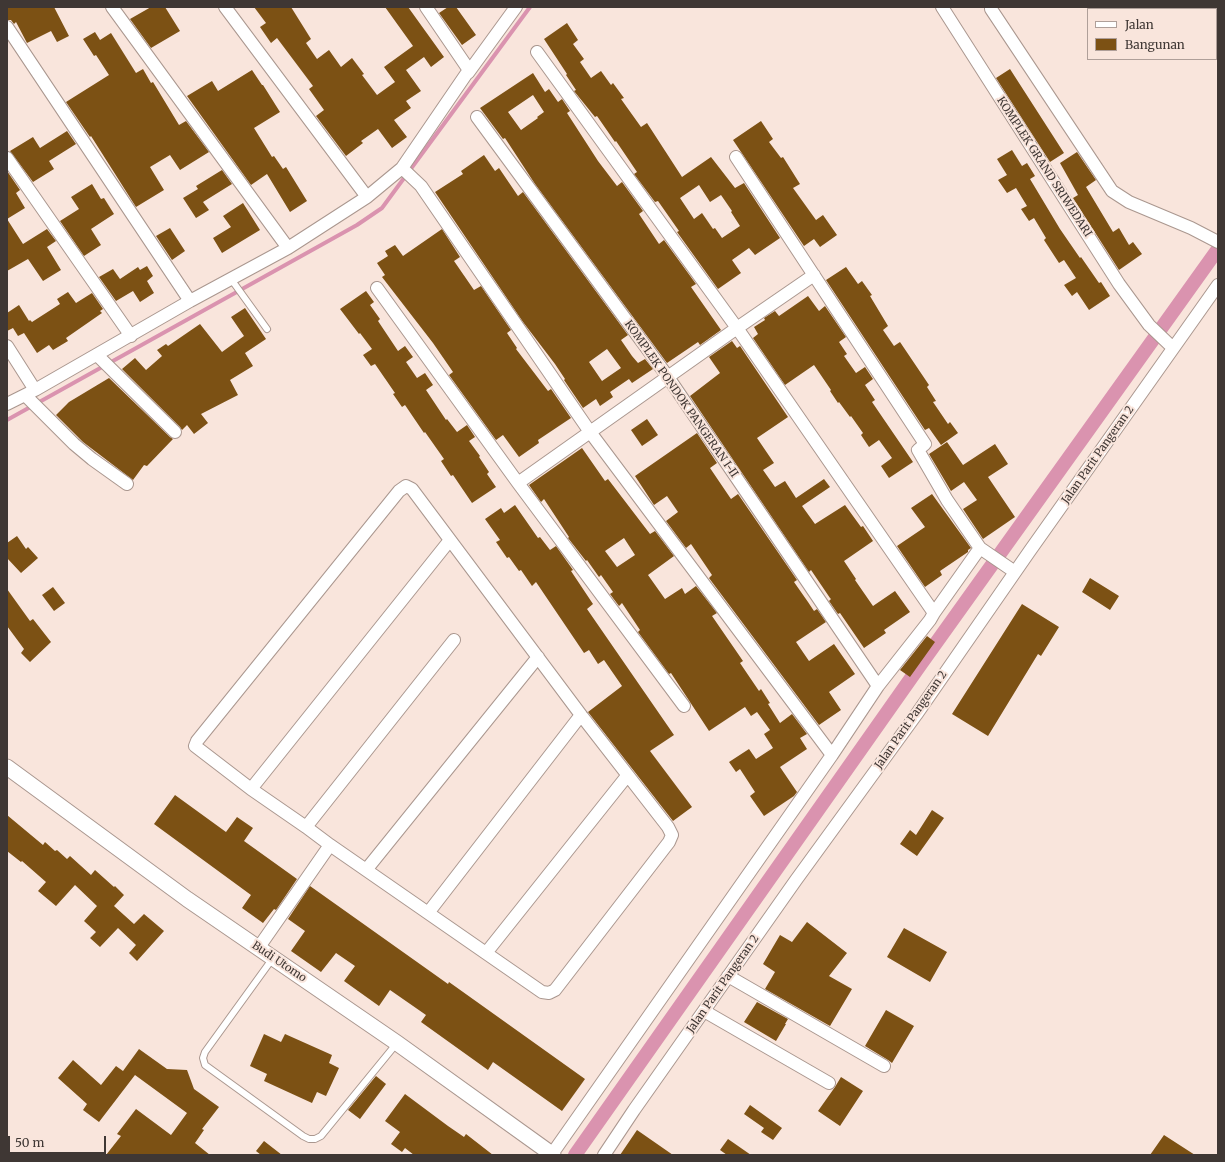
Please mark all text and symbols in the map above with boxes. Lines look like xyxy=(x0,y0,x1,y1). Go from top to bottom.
legend xyxy=(1087,8,1217,60)
text: Jalan xyxy=(1125,17,1154,32)
text: Bangunan xyxy=(1125,37,1185,52)
street label: KOMPLEK GRAND SRIWEDARI xyxy=(994,95,1094,239)
street label: KOMPLEK PONDOK PANGERAN I-II xyxy=(621,318,741,480)
street label: Jalan Parit Pangeran 2 xyxy=(1059,404,1137,506)
street label: Jalan Parit Pangeran 2 xyxy=(872,669,950,771)
street label: Jalan Parit Pangeran 2 xyxy=(684,933,762,1035)
street label: Budi Utomo xyxy=(249,939,309,985)
scale bar xyxy=(10,1128,108,1154)
text: 50 m xyxy=(15,1135,44,1150)

